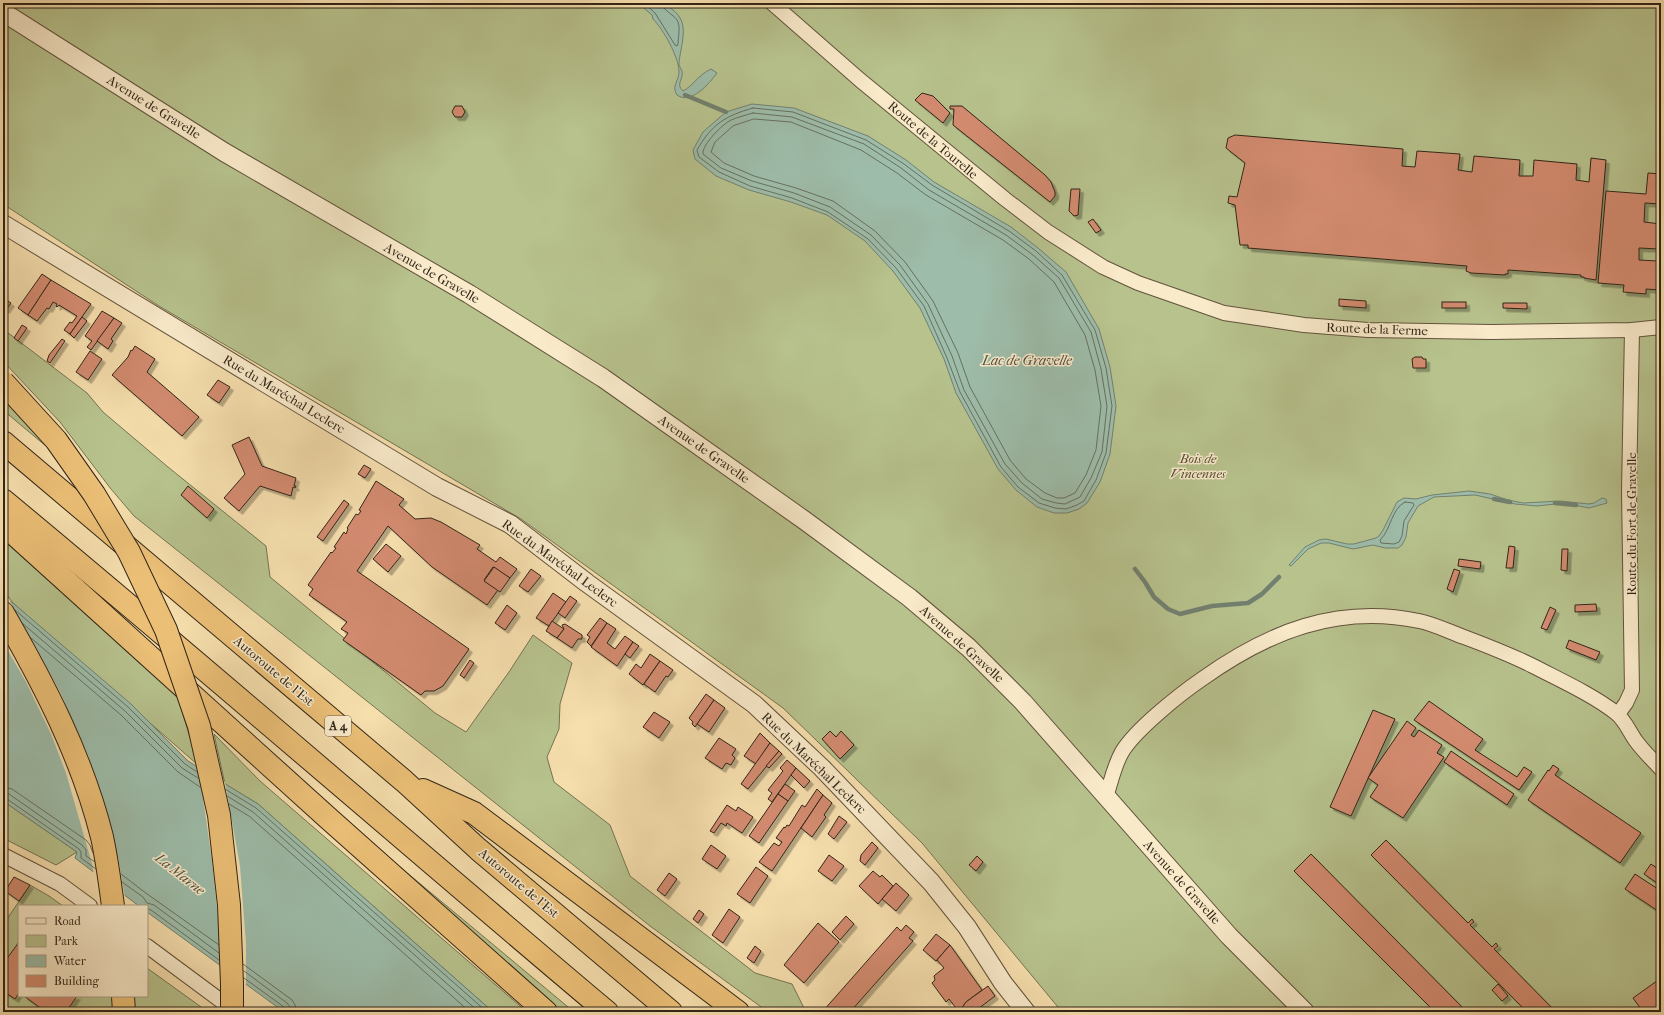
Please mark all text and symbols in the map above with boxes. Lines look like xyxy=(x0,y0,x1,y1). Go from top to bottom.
street label: Avenue de Gravelle xyxy=(104,72,204,142)
street label: Route de la Tourelle xyxy=(885,98,981,182)
street label: Avenue de Gravelle xyxy=(381,239,483,307)
street label: Route de la Ferme xyxy=(1326,320,1429,338)
street label: Rue du Maréchal Leclerc xyxy=(220,352,348,436)
water label: Lac de Gravelle xyxy=(981,352,1072,369)
street label: Avenue de Gravelle xyxy=(655,411,753,486)
park label: Bois de Vincennes xyxy=(1170,451,1227,481)
street label: Route du Fort de Gravelle xyxy=(1624,452,1639,596)
street label: Rue du Maréchal Leclerc xyxy=(499,516,621,610)
street label: Avenue de Gravelle xyxy=(916,602,1007,686)
street label: Autoroute de l’Est xyxy=(230,633,317,709)
street label: Rue du Maréchal Leclerc xyxy=(759,709,869,817)
road number: A 4 xyxy=(325,716,351,736)
street label: Avenue de Gravelle xyxy=(1140,836,1224,927)
street label: Autoroute de l’Est xyxy=(475,845,562,921)
water label: La Marne xyxy=(151,849,209,899)
legend xyxy=(18,905,148,997)
text: Road xyxy=(54,914,81,928)
text: Park xyxy=(54,934,79,948)
text: Water xyxy=(53,954,87,968)
text: Building xyxy=(54,974,99,988)

